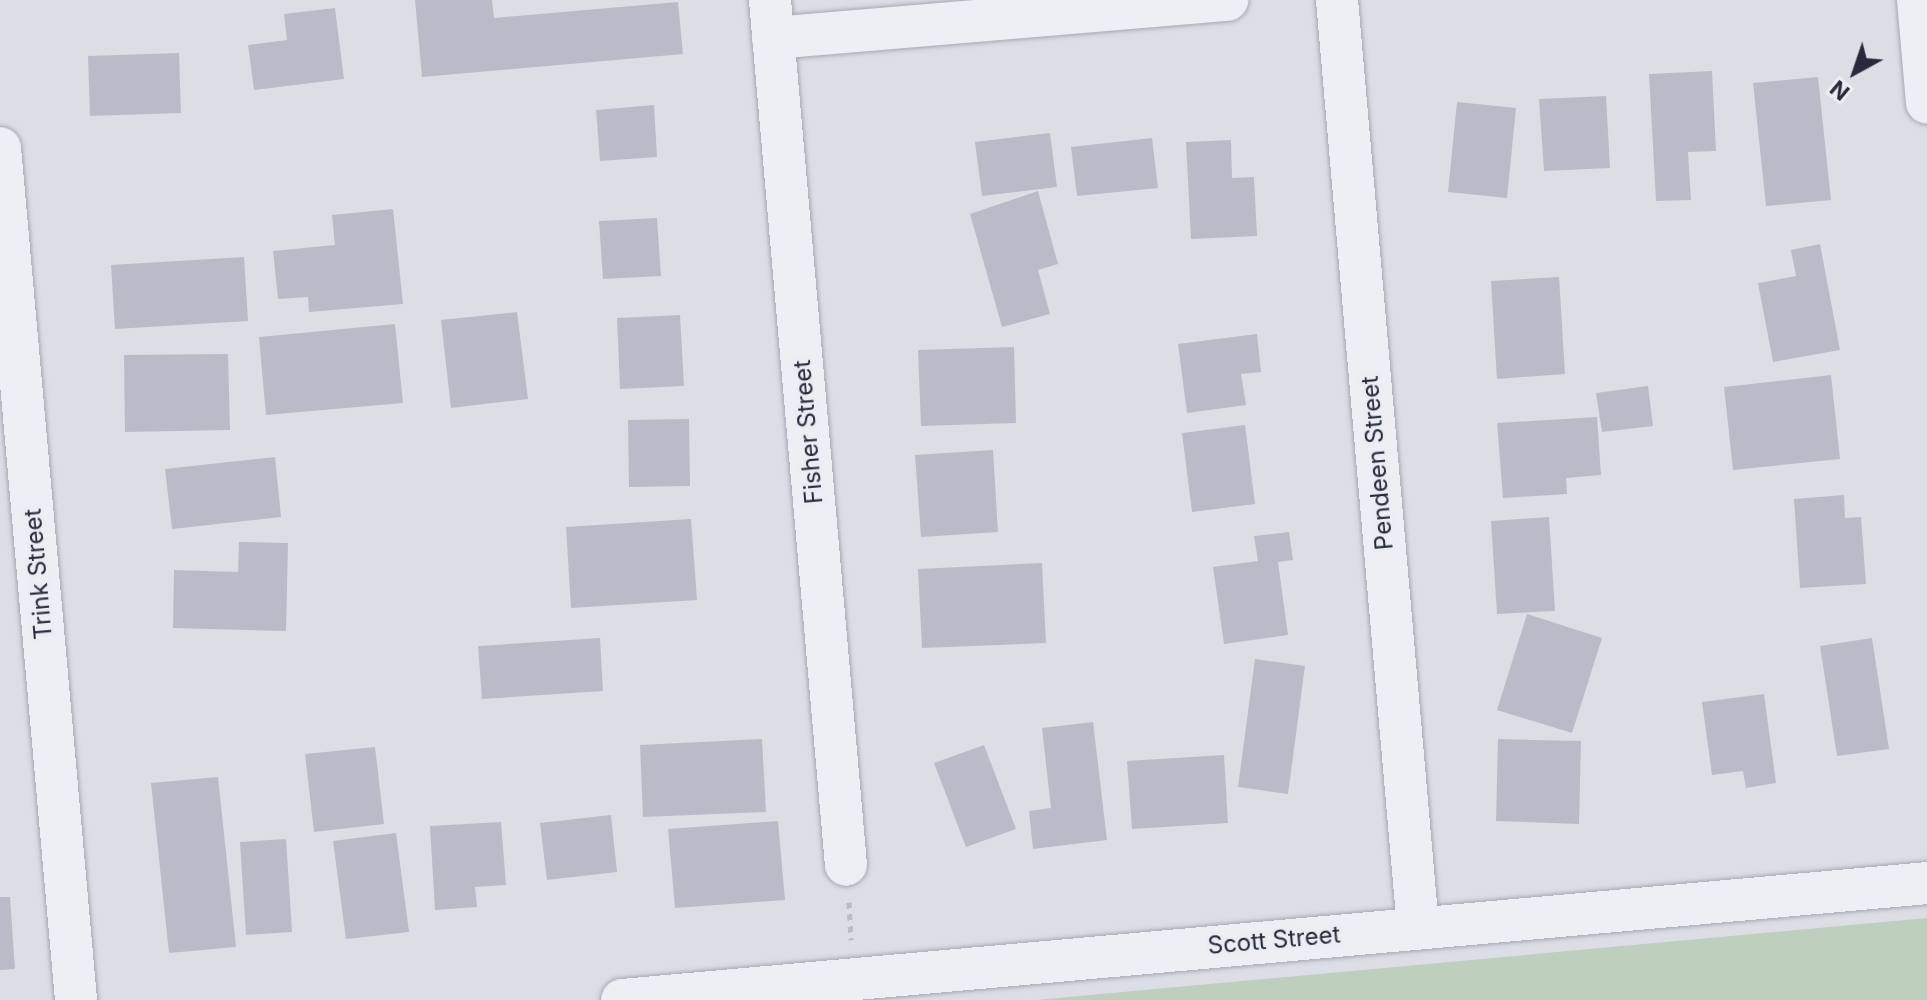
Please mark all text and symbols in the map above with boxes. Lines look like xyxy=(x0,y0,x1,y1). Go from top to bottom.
north arrow xyxy=(1815,32,1895,112)
text: N xyxy=(1825,75,1854,106)
street label: Fisher Street xyxy=(787,359,829,505)
street label: Pendeen Street xyxy=(1355,375,1399,551)
street label: Trink Street xyxy=(18,507,58,641)
street label: Scott Street xyxy=(1206,920,1342,960)

